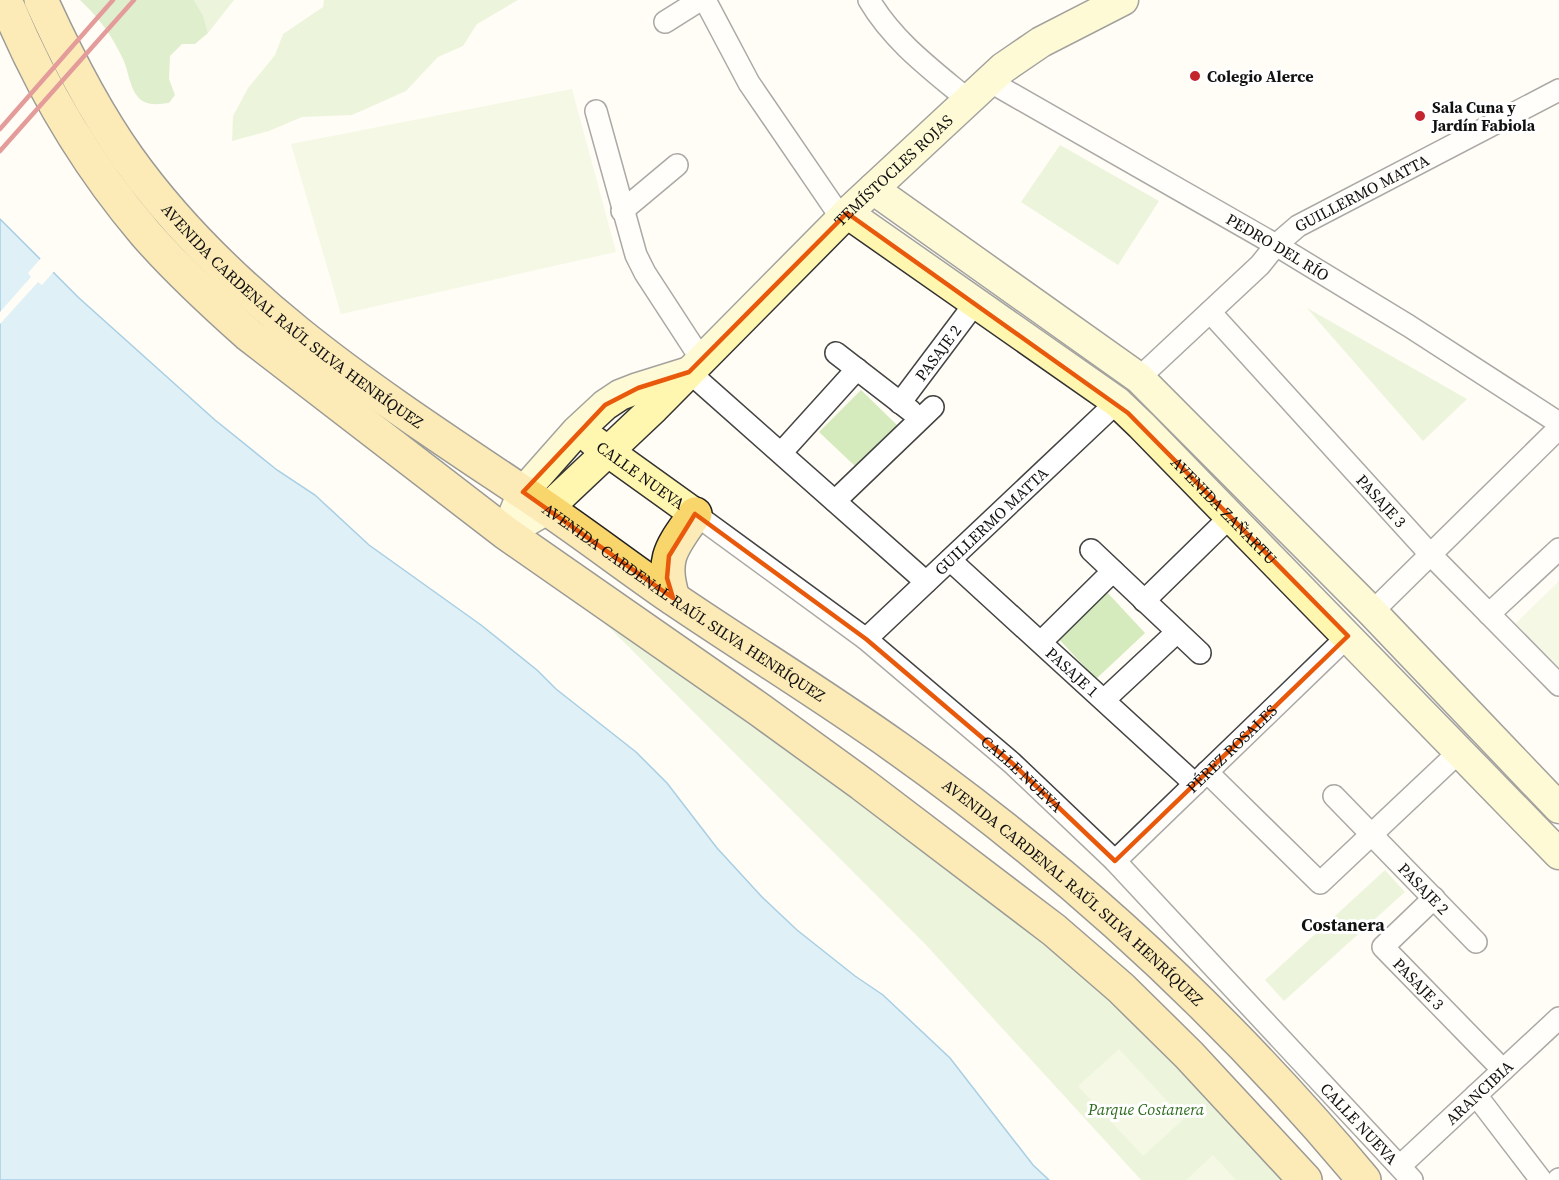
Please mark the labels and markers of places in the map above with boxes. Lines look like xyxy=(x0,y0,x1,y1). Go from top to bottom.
place label: Colegio Alerce xyxy=(1207,65,1314,87)
marker: Colegio Alerce xyxy=(1188,69,1202,83)
place label: Sala Cuna y Jardín Fabiola xyxy=(1431,96,1536,136)
marker: Sala Cuna y Jardín Fabiola xyxy=(1413,109,1427,123)

